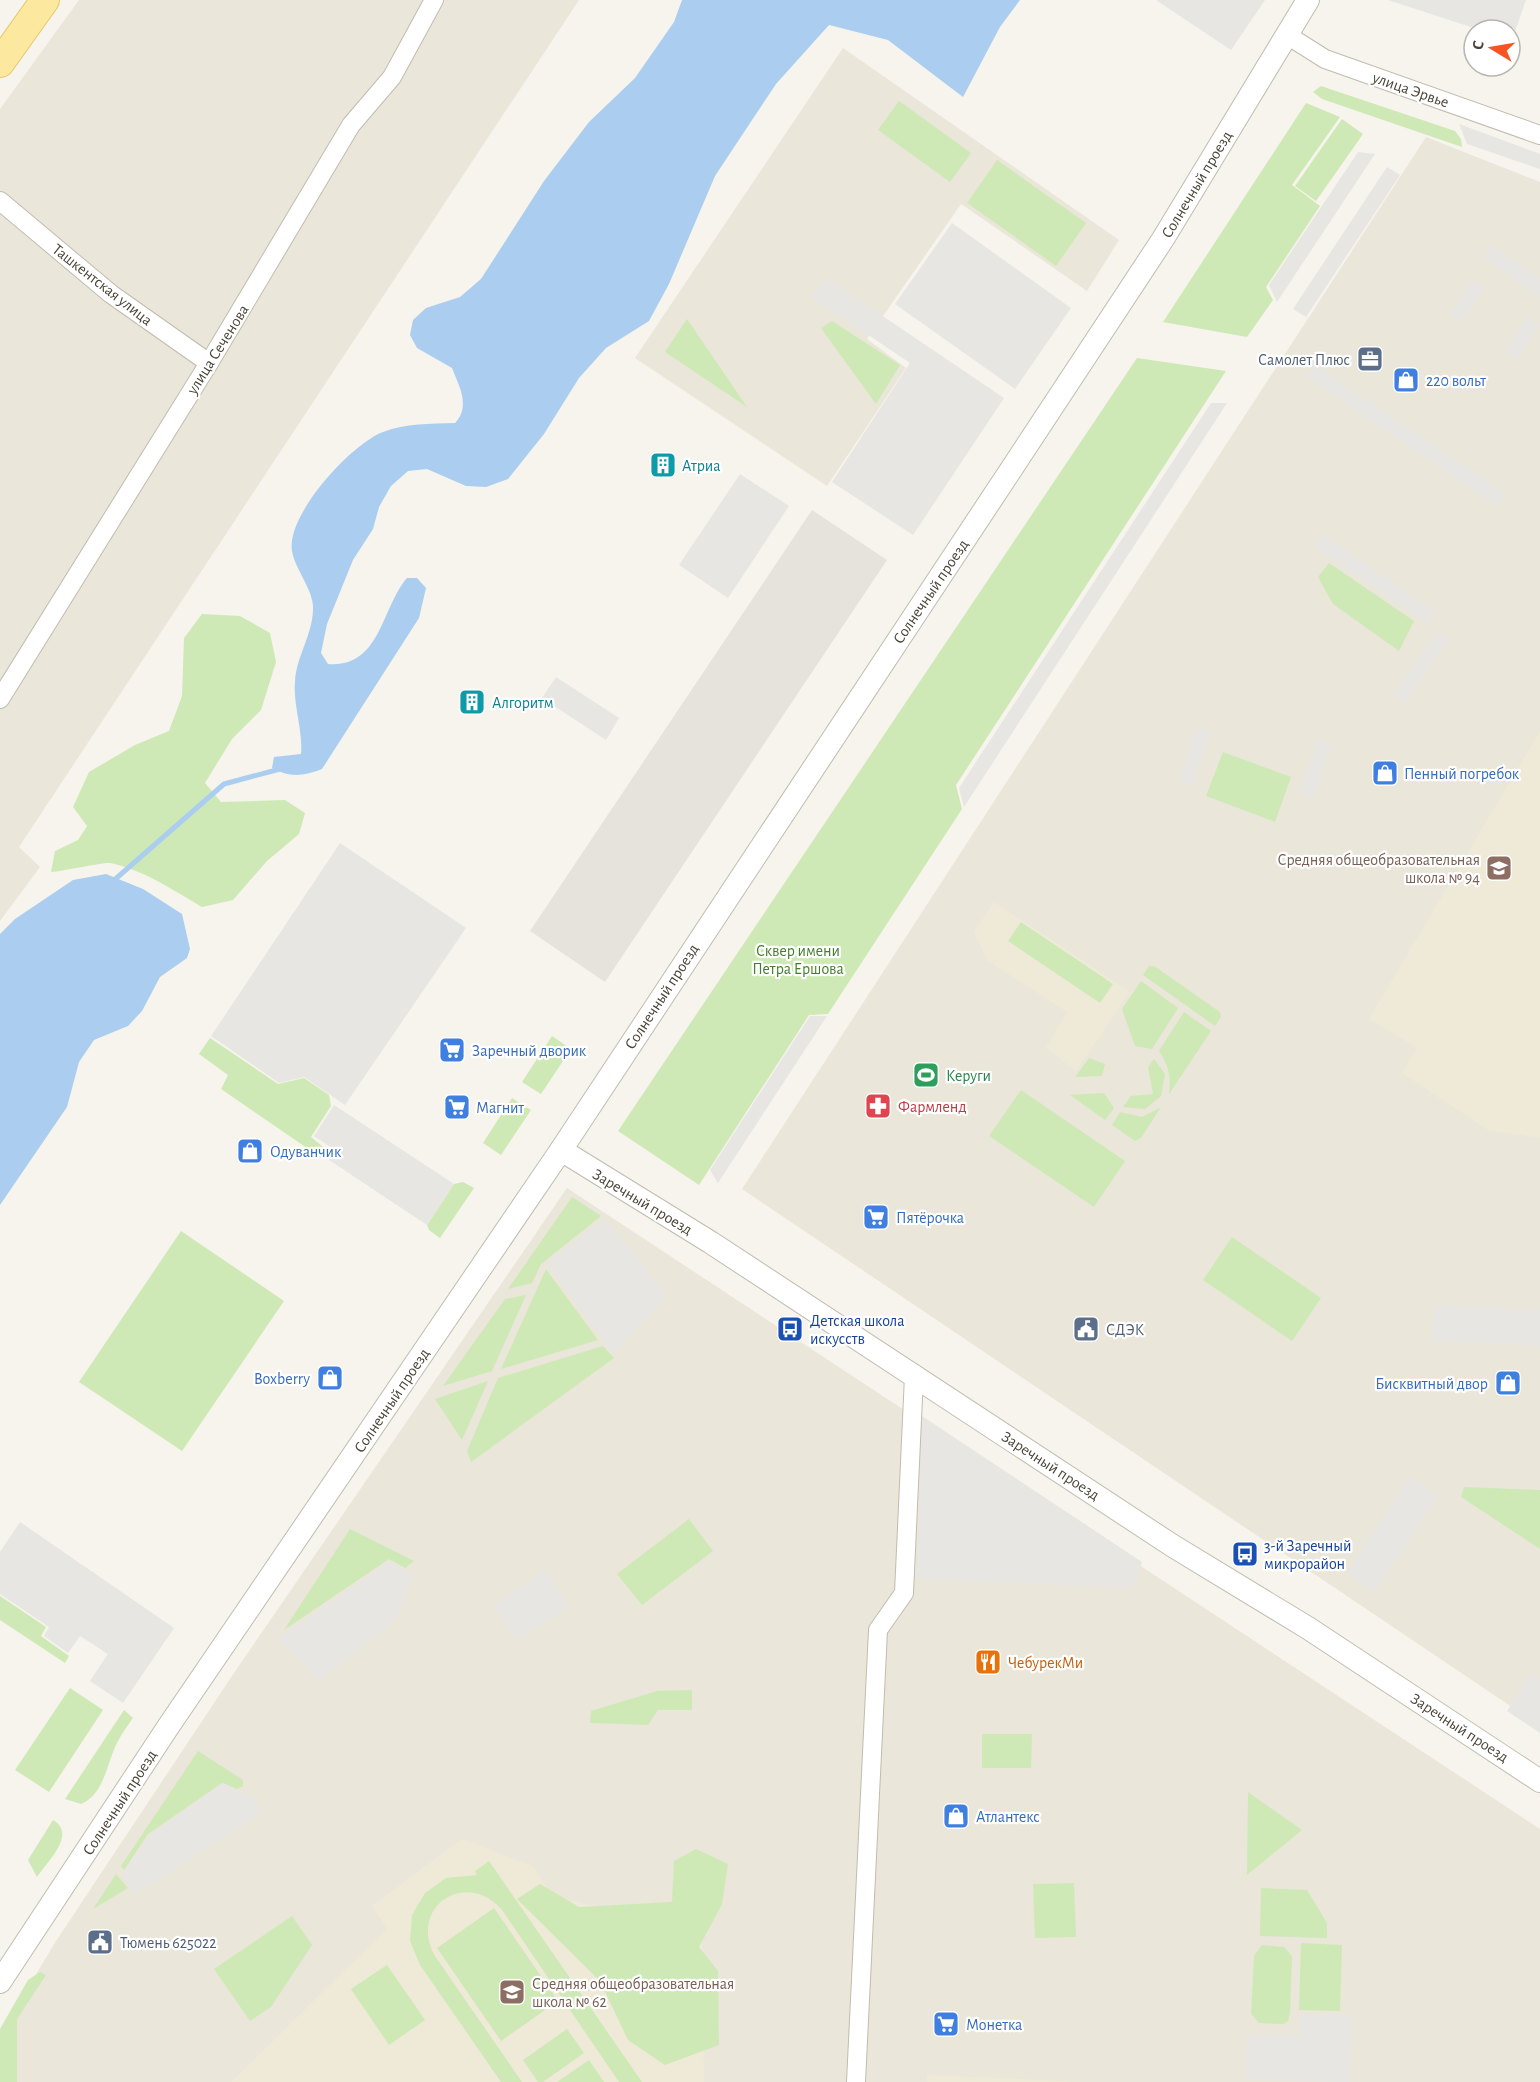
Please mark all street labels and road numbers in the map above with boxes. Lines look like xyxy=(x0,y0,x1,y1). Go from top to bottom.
street label: улица Эрвье xyxy=(1369,69,1451,111)
street label: Солнечный проезд xyxy=(1159,128,1235,241)
street label: Ташкентская улица xyxy=(49,241,155,329)
street label: улица Сеченова xyxy=(183,302,253,399)
street label: Солнечный проезд xyxy=(890,537,972,647)
street label: Солнечный проезд xyxy=(622,941,702,1052)
street label: Заречный проезд xyxy=(590,1166,695,1238)
street label: Солнечный проезд xyxy=(351,1346,433,1456)
street label: Заречный проезд xyxy=(999,1428,1102,1503)
street label: Заречный проезд xyxy=(1408,1690,1511,1765)
street label: Солнечный проезд xyxy=(80,1747,160,1858)

